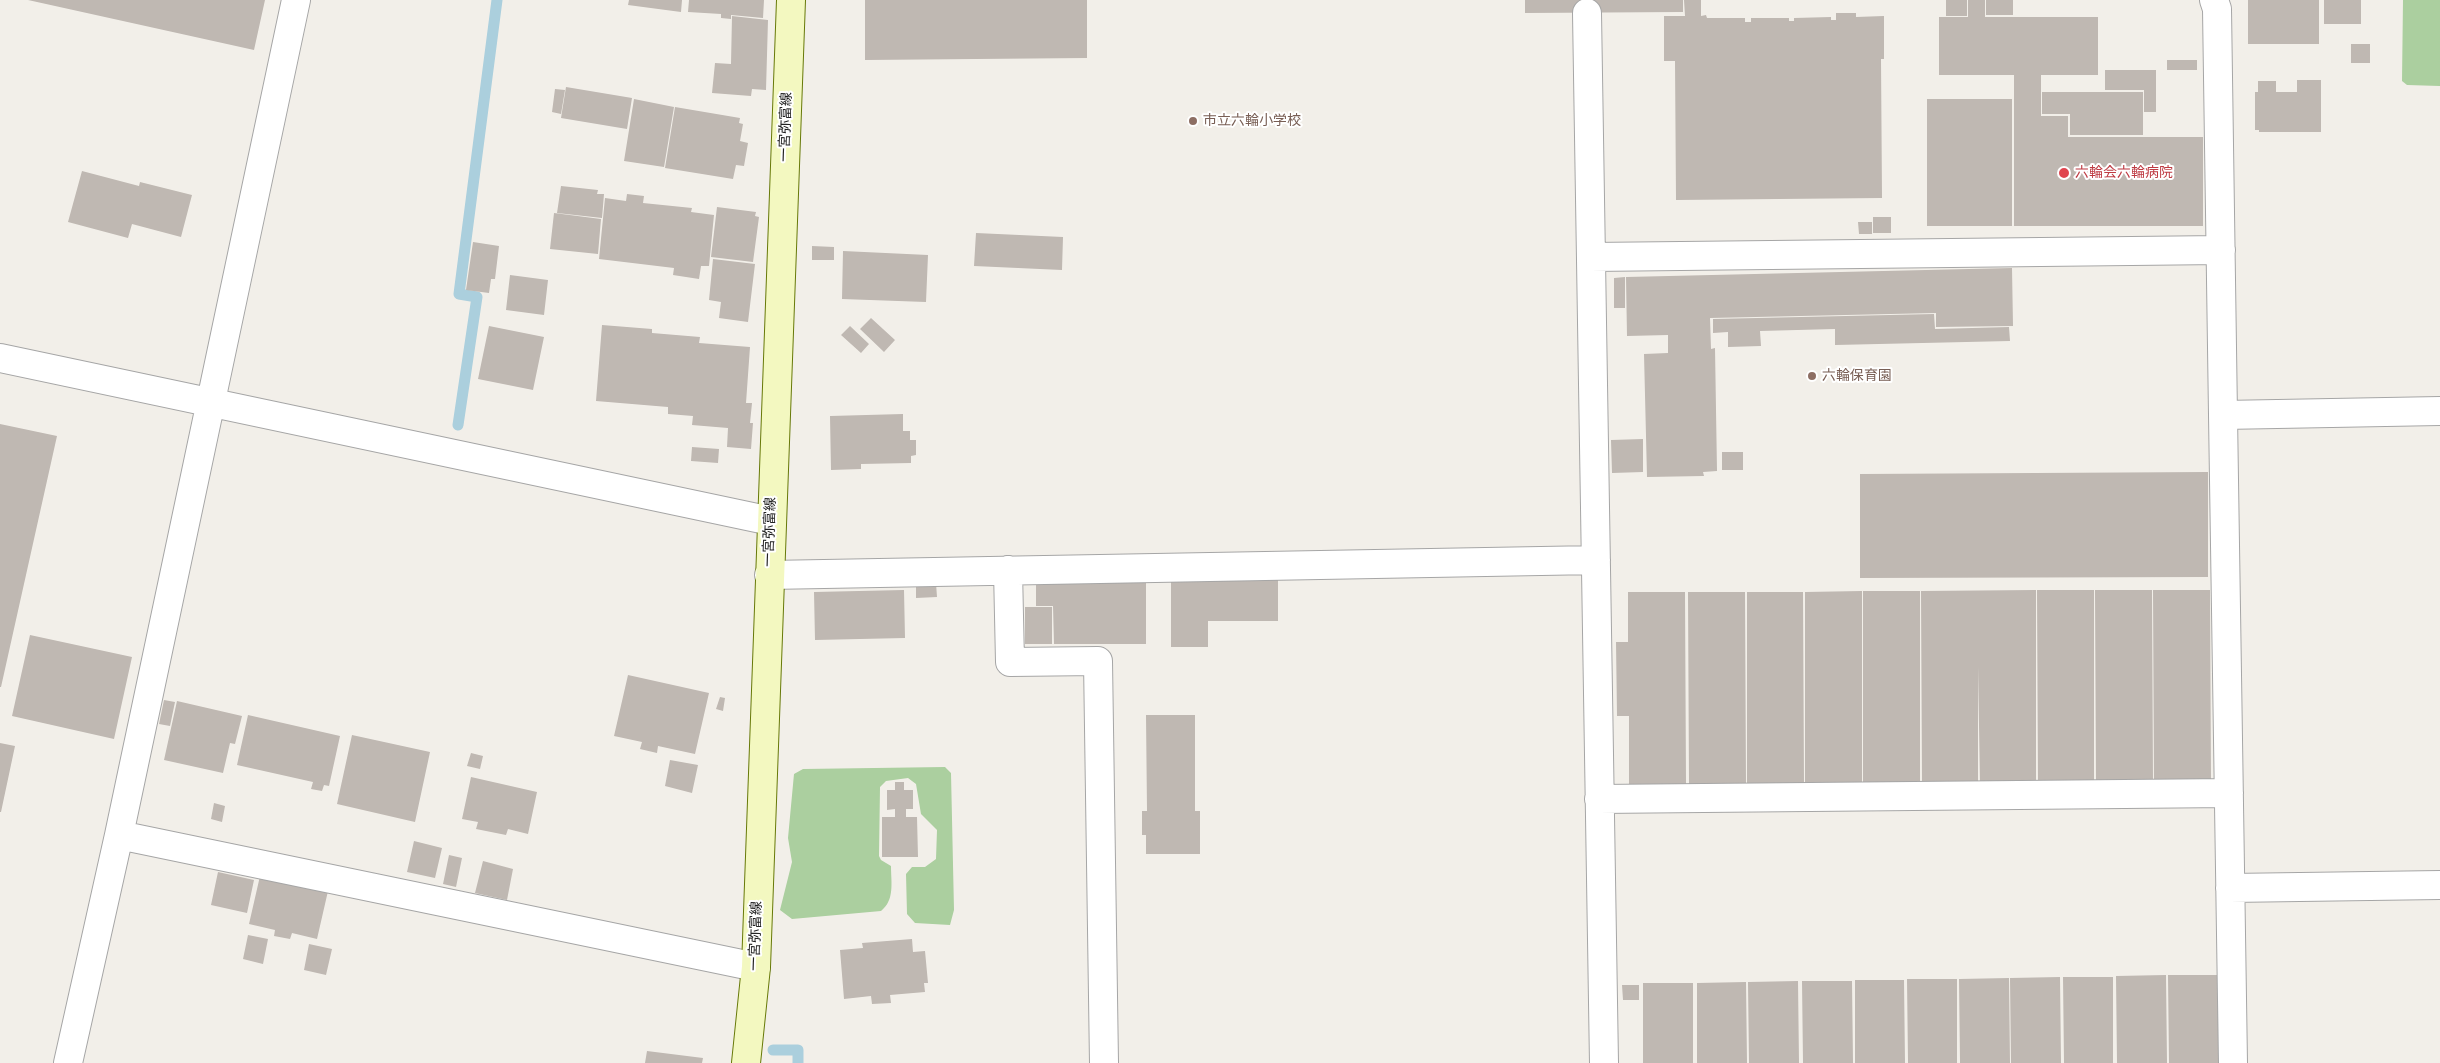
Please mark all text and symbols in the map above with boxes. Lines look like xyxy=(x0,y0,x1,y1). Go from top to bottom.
street label: 一宮弥富線 xyxy=(776,92,796,162)
place label: 市立六輪小学校 xyxy=(1203,113,1301,129)
marker: 市立六輪小学校 xyxy=(1187,115,1199,127)
place label: 六輪会六輪病院 xyxy=(2075,165,2173,181)
marker: 六輪会六輪病院 xyxy=(2057,166,2071,180)
place label: 六輪保育園 xyxy=(1822,368,1892,384)
marker: 六輪保育園 xyxy=(1806,370,1818,382)
street label: 一宮弥富線 xyxy=(760,497,780,567)
street label: 一宮弥富線 xyxy=(746,901,766,971)

